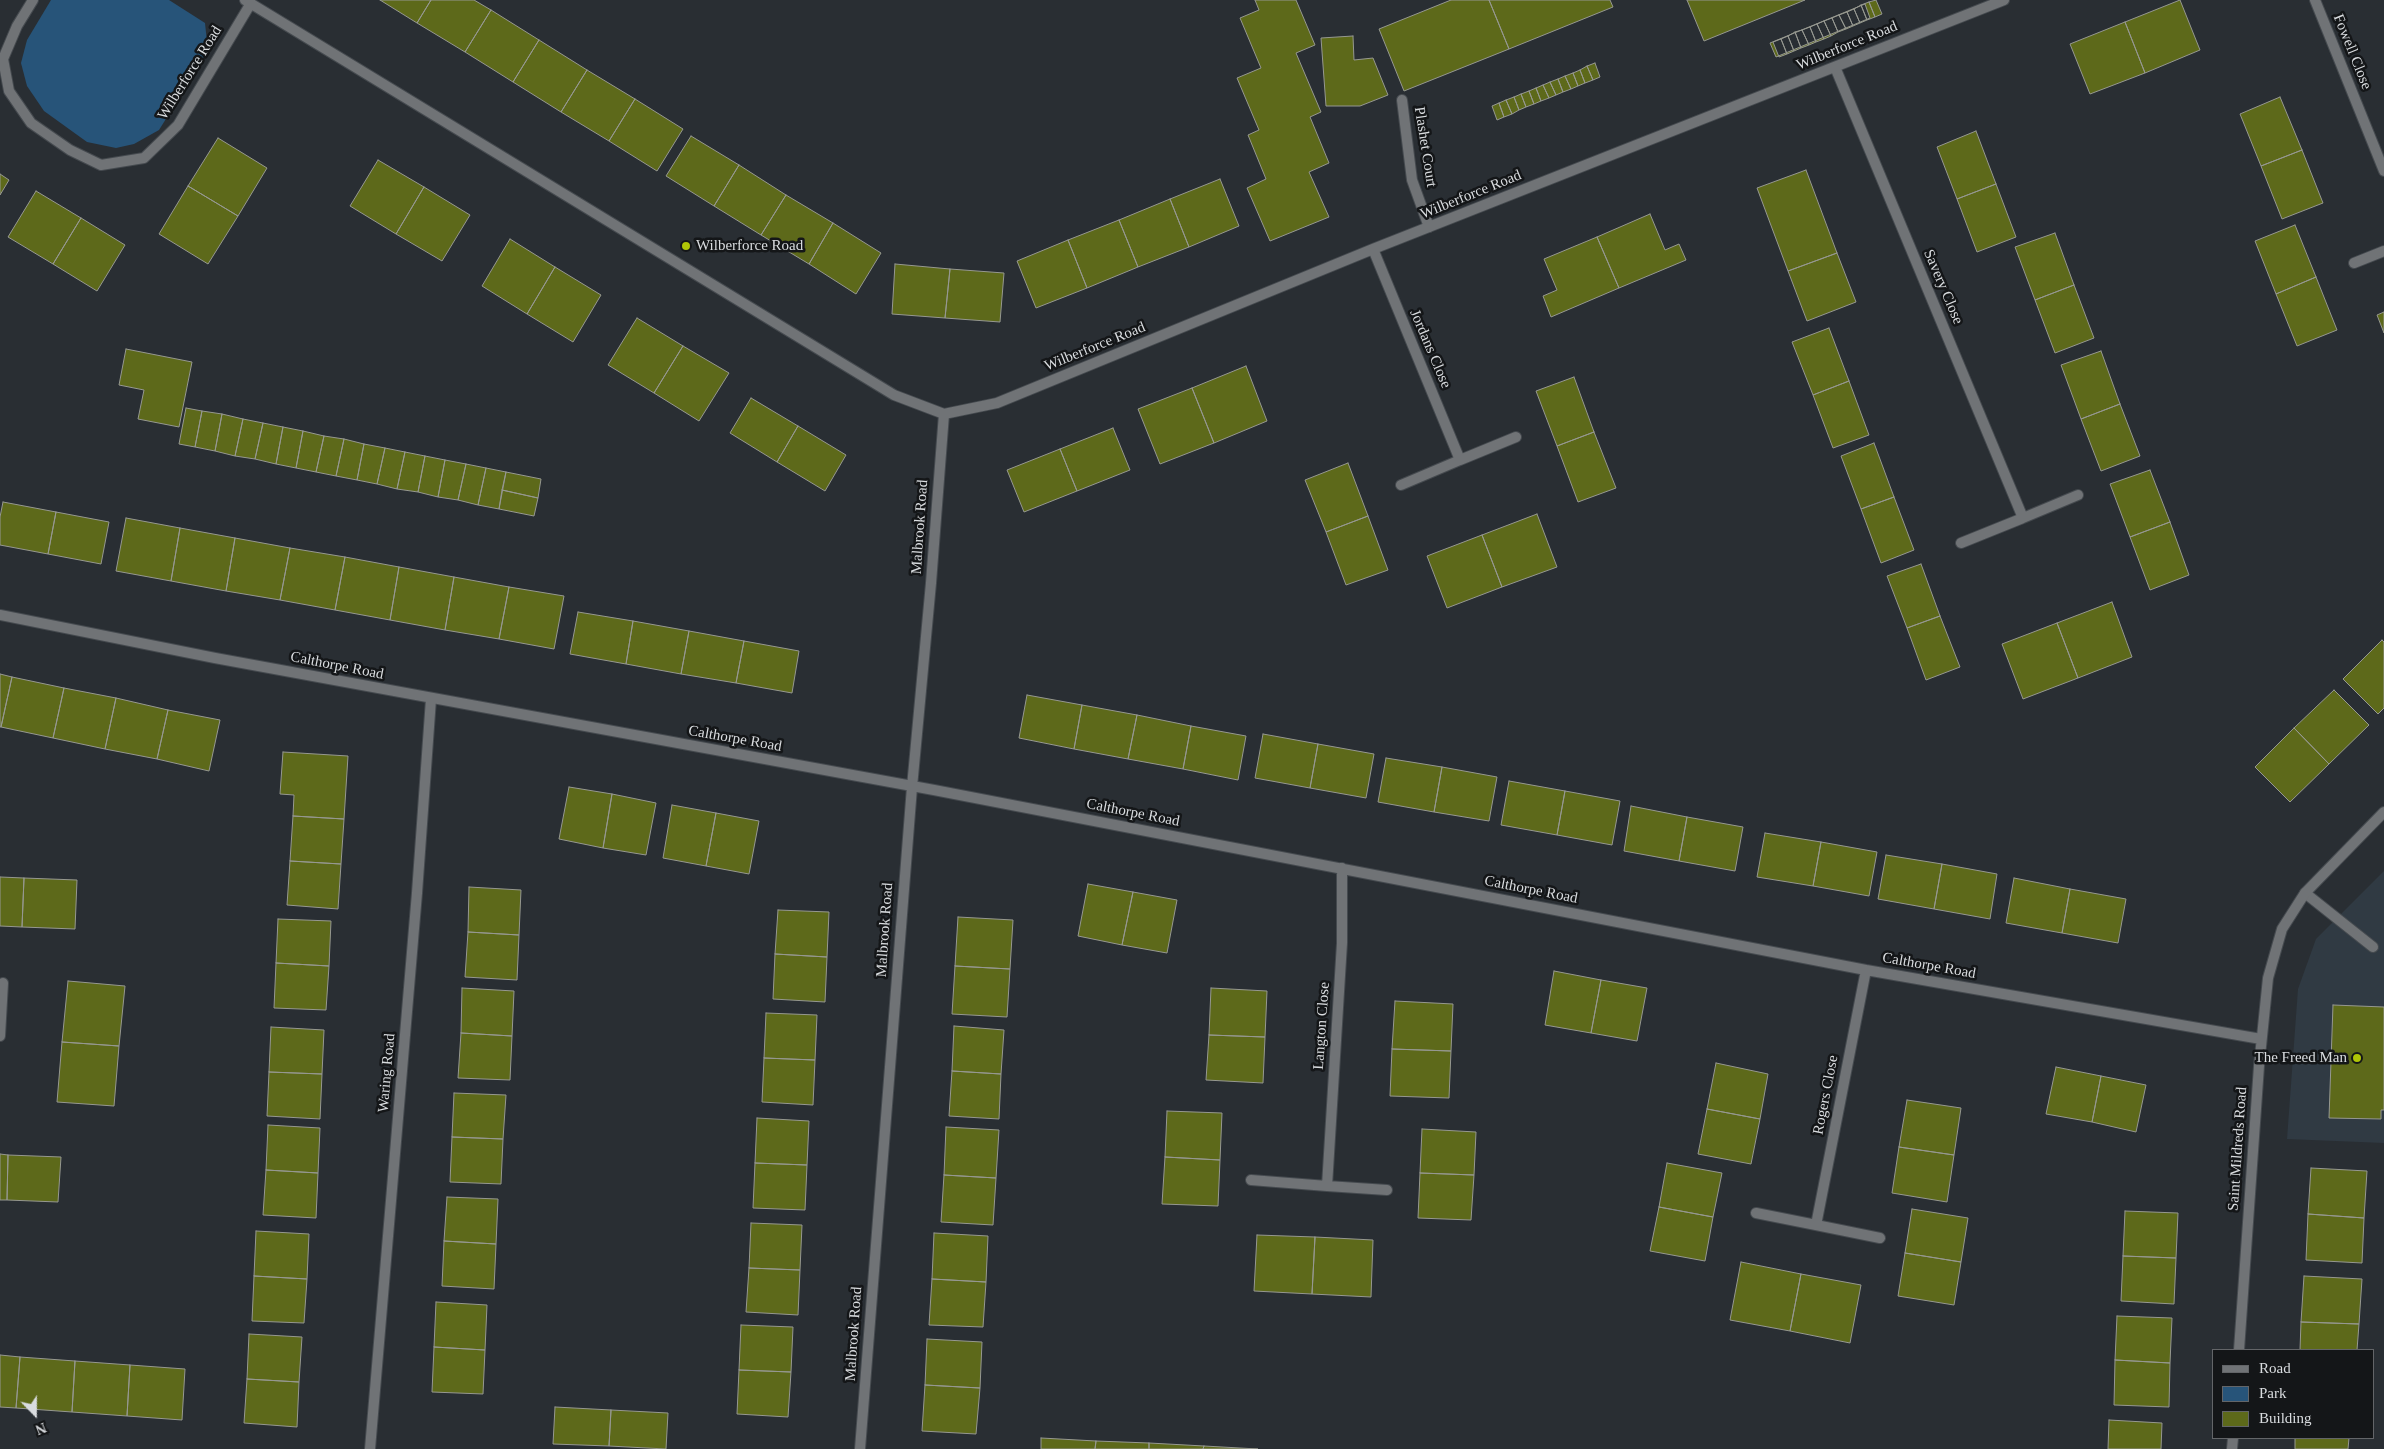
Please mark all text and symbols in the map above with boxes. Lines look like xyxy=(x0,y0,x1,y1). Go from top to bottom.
street label: Fowell Close xyxy=(2329,12,2375,92)
street label: Wilberforce Road xyxy=(1794,18,1900,74)
street label: Wilberforce Road xyxy=(154,23,226,123)
street label: Plashet Court xyxy=(1410,105,1440,189)
street label: Wilberforce Road xyxy=(1418,167,1524,223)
place label: Wilberforce Road xyxy=(696,237,803,255)
marker: Wilberforce Road xyxy=(680,240,692,252)
street label: Savery Close xyxy=(1919,247,1967,327)
street label: Jordans Close xyxy=(1405,307,1455,391)
street label: Wilberforce Road xyxy=(1042,319,1148,375)
street label: Malbrook Road xyxy=(908,479,932,575)
street label: Calthorpe Road xyxy=(289,648,385,684)
street label: Calthorpe Road xyxy=(687,722,783,756)
street label: Calthorpe Road xyxy=(1085,795,1181,831)
street label: Calthorpe Road xyxy=(1483,872,1579,908)
street label: Malbrook Road xyxy=(873,882,897,978)
street label: Calthorpe Road xyxy=(1881,949,1977,983)
street label: Langton Close xyxy=(1310,982,1334,1070)
street label: Waring Road xyxy=(375,1033,399,1113)
place label: The Freed Man xyxy=(2255,1049,2347,1067)
marker: The Freed Man xyxy=(2351,1052,2363,1064)
street label: Rogers Close xyxy=(1809,1054,1843,1136)
street label: Saint Mildreds Road xyxy=(2225,1086,2251,1212)
street label: Malbrook Road xyxy=(842,1286,866,1382)
legend xyxy=(2212,1349,2374,1439)
text: Road xyxy=(2259,1360,2291,1376)
text: Park xyxy=(2259,1385,2287,1401)
north arrow xyxy=(10,1389,60,1439)
text: Building xyxy=(2259,1410,2312,1426)
text: N xyxy=(33,1420,48,1437)

